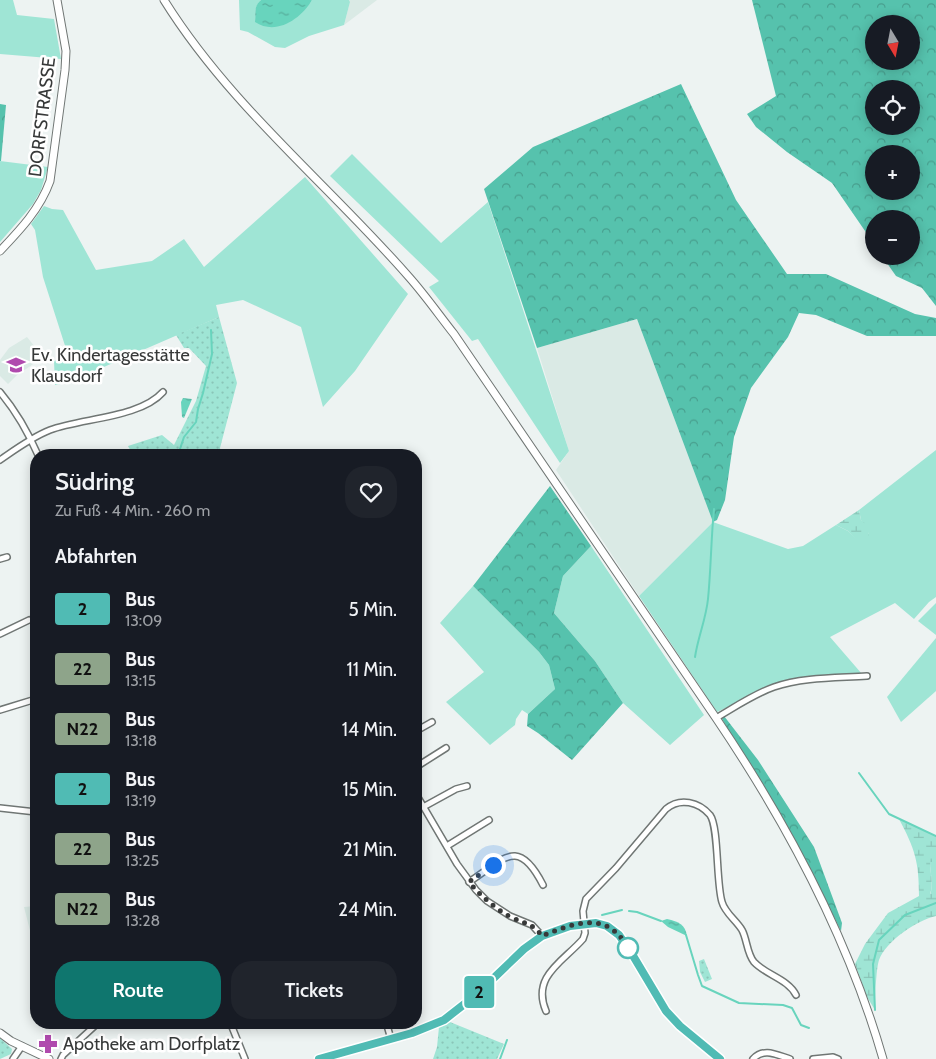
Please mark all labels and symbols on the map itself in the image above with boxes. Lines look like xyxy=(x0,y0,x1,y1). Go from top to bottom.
north arrow xyxy=(865,15,920,70)
street label: DORFSTRASSE xyxy=(24,56,60,178)
place label: Ev. Kindertagesstätte Klausdorf xyxy=(31,344,190,387)
school or university icon: Ev. Kindertagesstätte Klausdorf xyxy=(5,354,27,376)
your location xyxy=(481,853,506,878)
unlabelled marker xyxy=(617,937,639,959)
line badge: 2 xyxy=(463,976,495,1008)
pharmacy icon: Apotheke am Dorfplatz xyxy=(37,1033,59,1055)
place label: Apotheke am Dorfplatz xyxy=(63,1033,241,1055)

